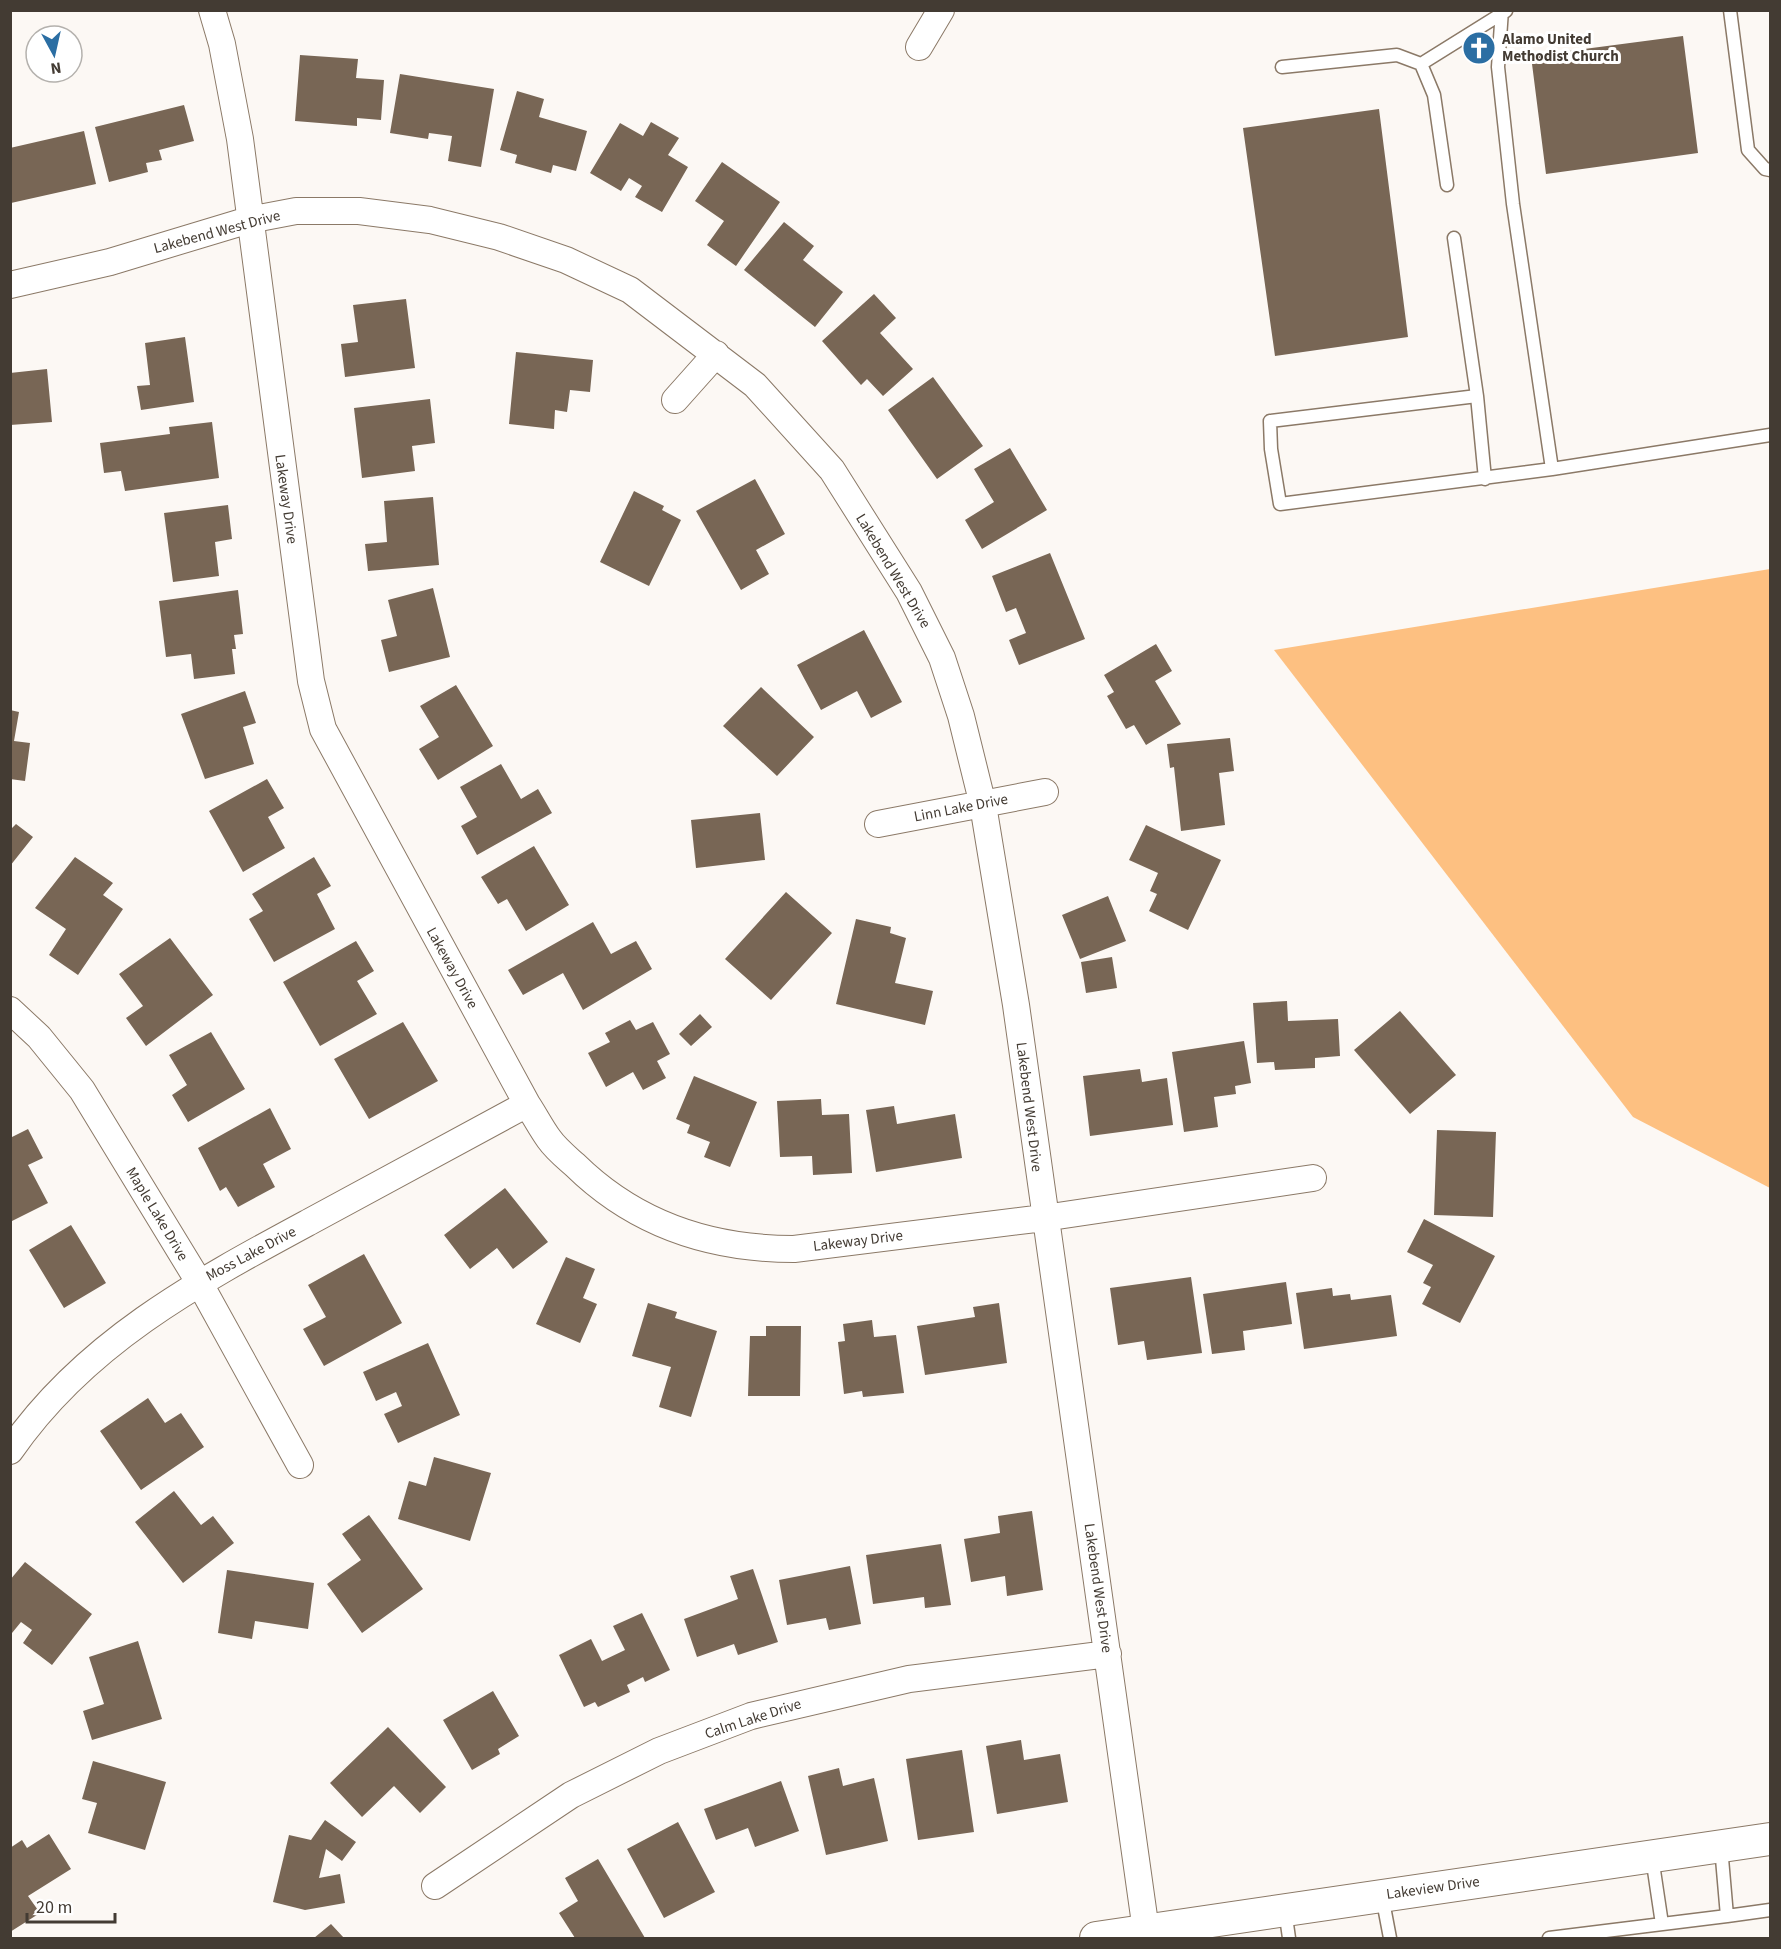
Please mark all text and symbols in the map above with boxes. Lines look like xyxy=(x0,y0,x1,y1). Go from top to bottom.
north arrow xyxy=(24,24,84,84)
place label: Alamo United Methodist Church xyxy=(1501,29,1619,67)
church icon: Alamo United Methodist Church xyxy=(1461,30,1497,66)
text: N xyxy=(49,56,63,79)
street label: Lakebend West Drive xyxy=(151,205,283,259)
street label: Lakeway Drive xyxy=(269,453,303,545)
street label: Lakebend West Drive xyxy=(850,510,936,632)
street label: Linn Lake Drive xyxy=(912,789,1010,827)
street label: Lakeway Drive xyxy=(421,923,483,1013)
street label: Lakebend West Drive xyxy=(1011,1041,1047,1173)
street label: Maple Lake Drive xyxy=(121,1163,193,1265)
street label: Moss Lake Drive xyxy=(202,1221,300,1287)
street label: Lakeway Drive xyxy=(812,1225,904,1257)
street label: Lakebend West Drive xyxy=(1079,1522,1117,1654)
street label: Calm Lake Drive xyxy=(702,1694,804,1744)
street label: Lakeview Drive xyxy=(1385,1871,1481,1905)
scale bar xyxy=(27,1886,116,1924)
text: 20 m xyxy=(36,1895,72,1920)

